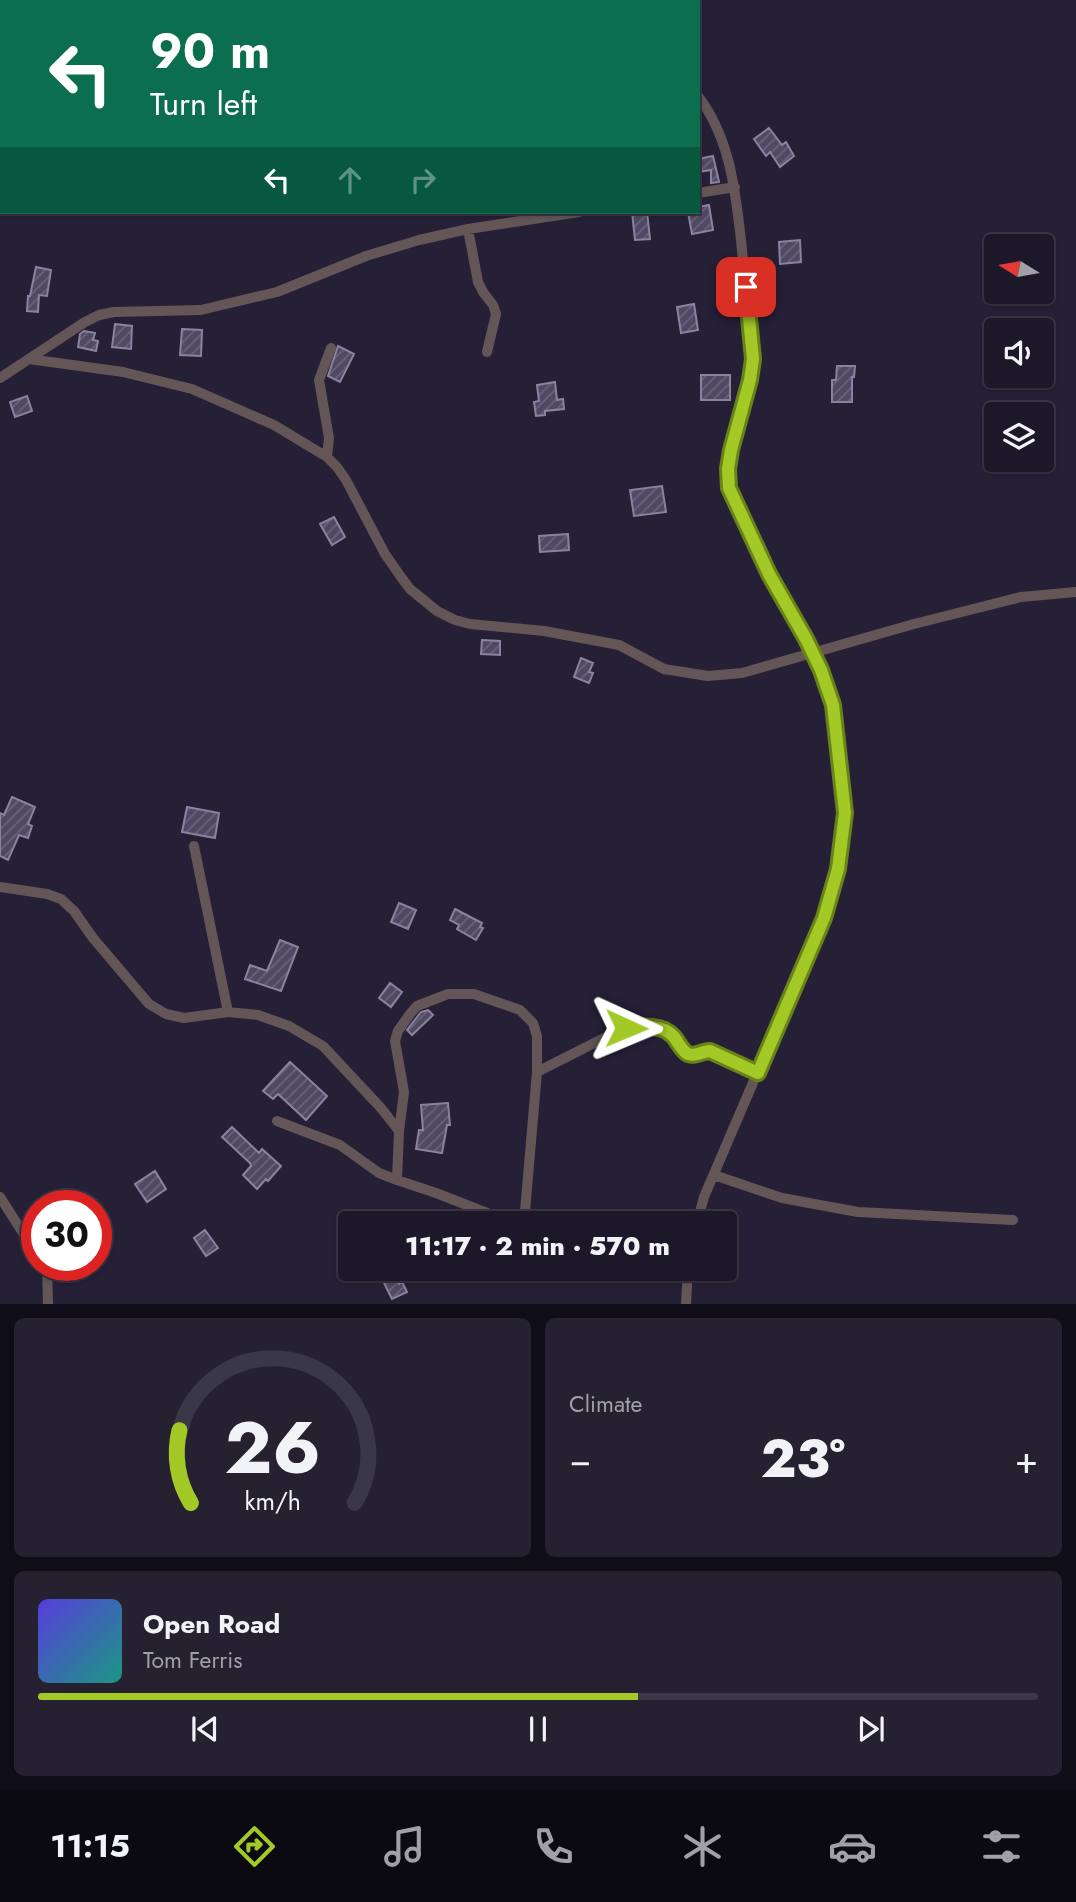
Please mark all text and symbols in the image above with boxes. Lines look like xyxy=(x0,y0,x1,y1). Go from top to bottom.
text: 90 m xyxy=(150,16,270,86)
icon: left xyxy=(35,28,126,119)
text: Turn left xyxy=(150,81,257,127)
icon: left xyxy=(258,161,296,199)
icon: ahead xyxy=(331,161,369,199)
icon: right xyxy=(404,161,442,199)
north arrow xyxy=(984,234,1054,304)
map controls xyxy=(984,234,1054,472)
pin xyxy=(716,257,776,317)
icon: arrive xyxy=(727,268,765,306)
button: sound xyxy=(984,318,1054,388)
button: layers xyxy=(984,402,1054,472)
position arrow xyxy=(589,991,663,1065)
speed limit sign: 30 xyxy=(21,1190,112,1281)
text: 11:17 · 2 min · 570 m xyxy=(405,1227,670,1265)
text: Climate xyxy=(569,1387,642,1421)
text: 26 xyxy=(224,1396,321,1501)
text: 23° xyxy=(761,1421,845,1497)
text: − xyxy=(569,1432,591,1487)
text: + xyxy=(1015,1432,1038,1487)
text: km/h xyxy=(244,1483,301,1519)
text: Open Road xyxy=(143,1605,280,1643)
text: Tom Ferris xyxy=(143,1643,242,1677)
icon: previous xyxy=(186,1710,224,1748)
icon: pause xyxy=(519,1710,557,1748)
icon: next xyxy=(852,1710,890,1748)
icon: directions xyxy=(230,1822,279,1871)
icon: music xyxy=(380,1822,429,1871)
icon: phone xyxy=(529,1822,578,1871)
icon: climate xyxy=(678,1822,727,1871)
icon: car xyxy=(828,1822,877,1871)
icon: filters xyxy=(977,1822,1026,1871)
text: 11:15 xyxy=(50,1823,130,1869)

